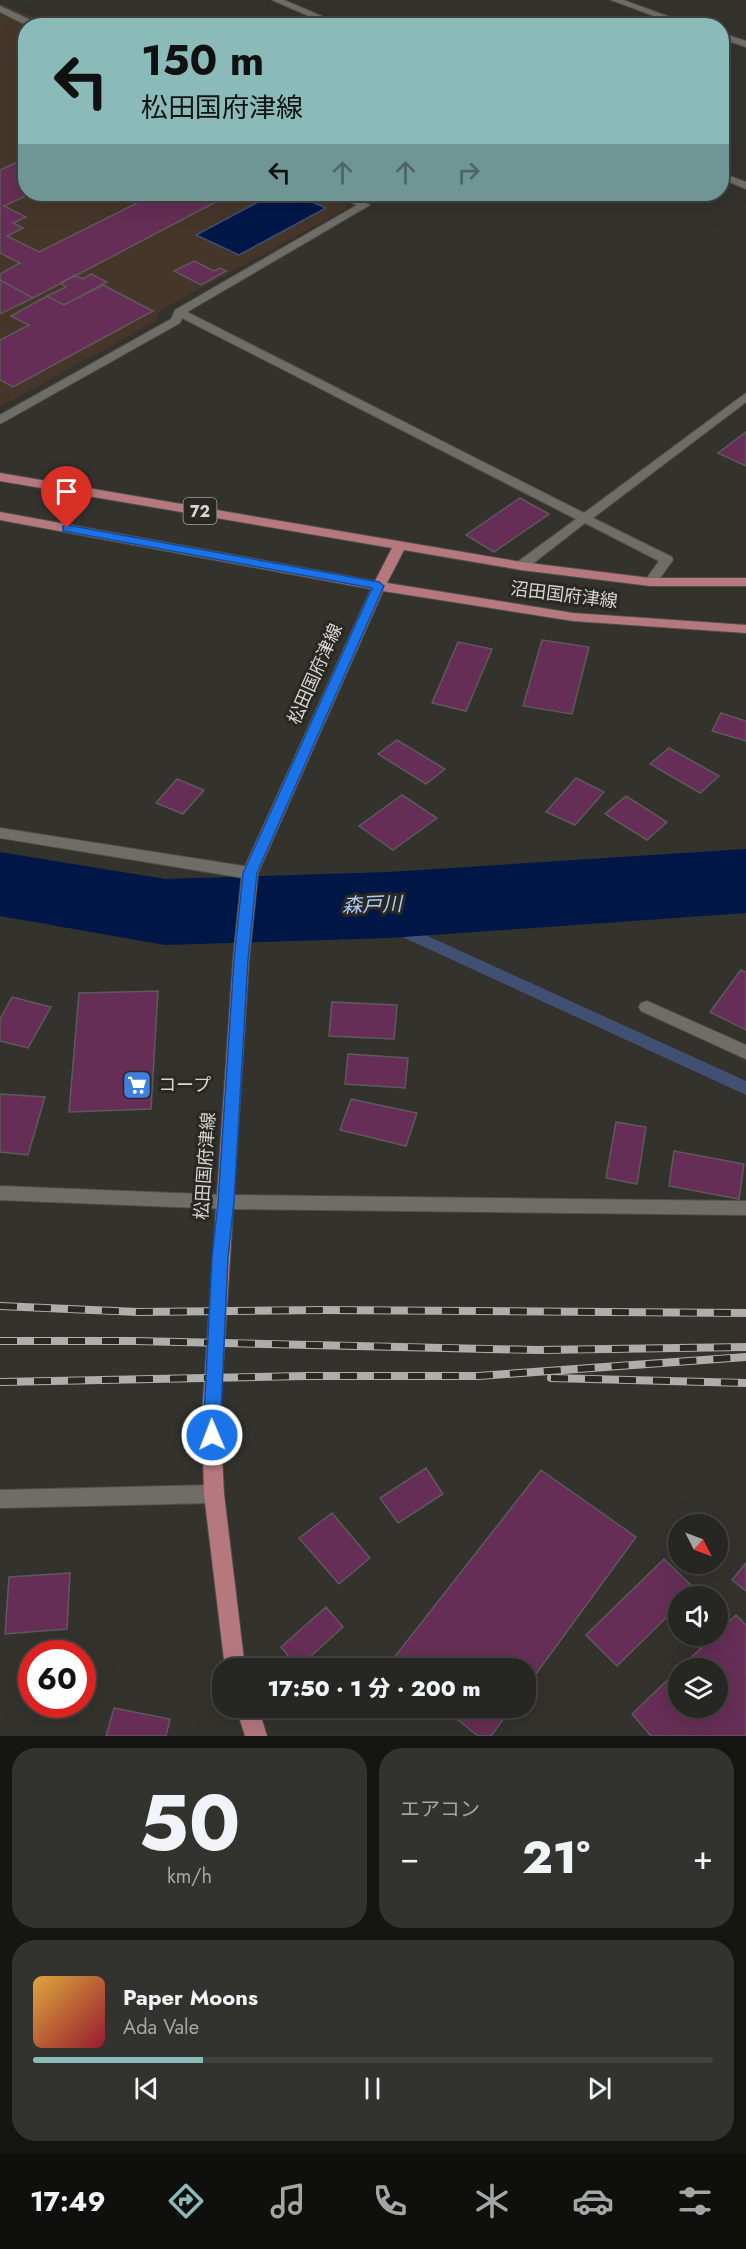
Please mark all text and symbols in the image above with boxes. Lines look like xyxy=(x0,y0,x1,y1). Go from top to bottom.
text: 150 m xyxy=(141,30,264,91)
icon: left xyxy=(42,42,120,120)
text: 松田国府津線 xyxy=(141,88,303,127)
icon: left xyxy=(263,156,296,189)
icon: ahead xyxy=(326,156,359,189)
icon: ahead xyxy=(389,156,422,189)
icon: right xyxy=(452,156,485,189)
pin xyxy=(41,466,92,528)
icon: arrive xyxy=(50,475,83,508)
road number: 72 xyxy=(184,498,216,524)
street label: 沼田国府津線 xyxy=(509,576,619,614)
street label: 松田国府津線 xyxy=(281,619,349,729)
water label: 森戸川 xyxy=(342,889,404,921)
supermarket icon: コープ xyxy=(121,1069,153,1101)
place label: コープ xyxy=(158,1072,211,1098)
street label: 松田国府津線 xyxy=(188,1111,222,1221)
position arrow xyxy=(180,1403,244,1467)
north arrow xyxy=(668,1514,728,1574)
map controls xyxy=(668,1514,728,1718)
button: sound xyxy=(668,1586,728,1646)
speed limit sign: 60 xyxy=(18,1640,96,1718)
button: layers xyxy=(668,1658,728,1718)
text: 17:50 · 1 分 · 200 m xyxy=(267,1672,481,1704)
text: 50 xyxy=(139,1767,240,1879)
text: エアコン xyxy=(400,1795,480,1824)
text: 21° xyxy=(522,1825,590,1890)
text: − xyxy=(400,1834,419,1881)
text: + xyxy=(693,1834,713,1881)
text: km/h xyxy=(167,1862,212,1891)
text: Paper Moons xyxy=(123,1981,258,2013)
text: Ada Vale xyxy=(123,2013,199,2042)
icon: previous xyxy=(130,2072,163,2105)
icon: pause xyxy=(356,2072,389,2105)
icon: next xyxy=(583,2072,616,2105)
icon: directions xyxy=(165,2180,207,2222)
icon: music xyxy=(267,2180,309,2222)
icon: phone xyxy=(369,2180,411,2222)
icon: climate xyxy=(471,2180,513,2222)
icon: car xyxy=(572,2180,614,2222)
icon: filters xyxy=(674,2180,716,2222)
text: 17:49 xyxy=(30,2182,106,2221)

